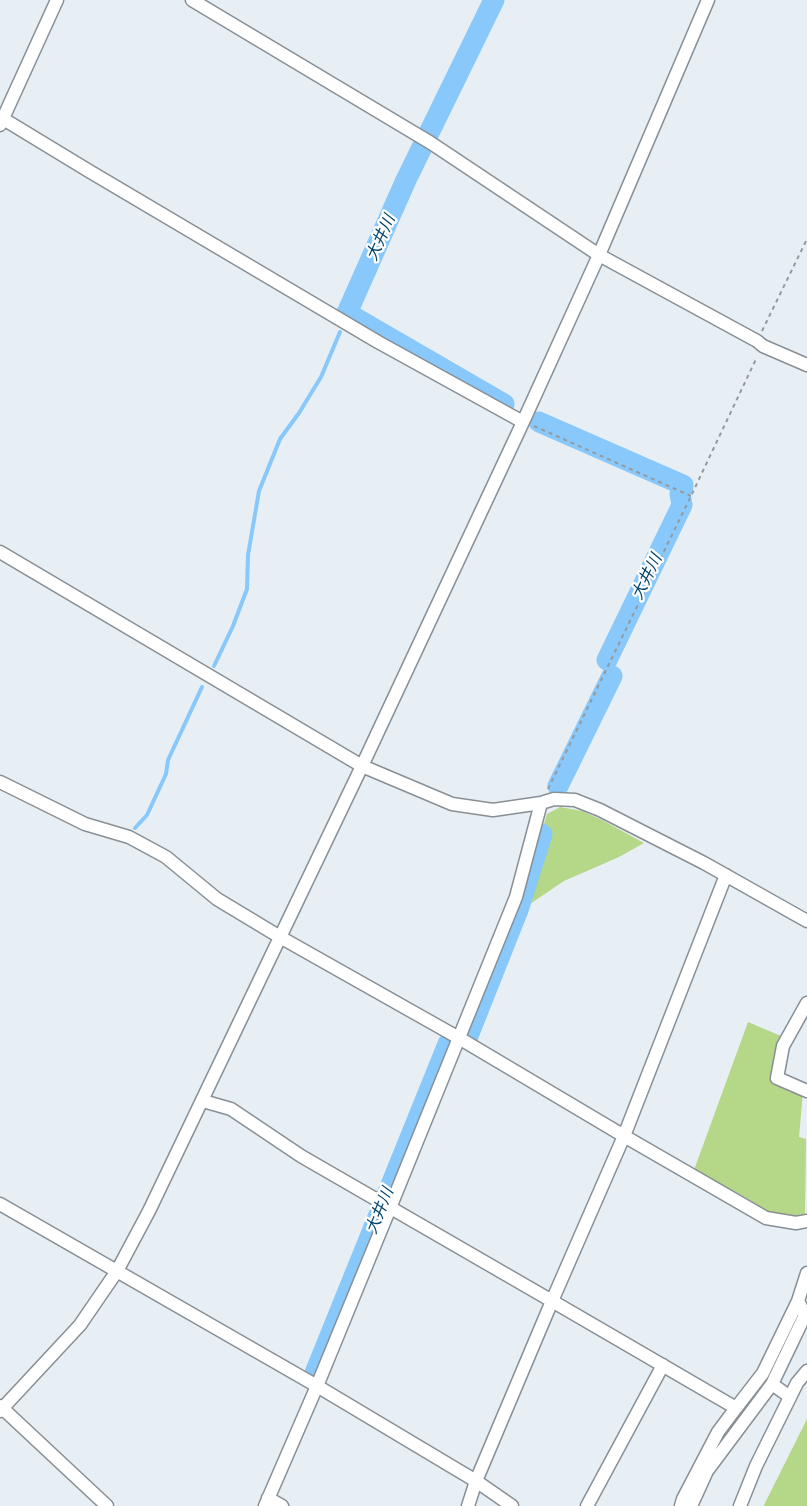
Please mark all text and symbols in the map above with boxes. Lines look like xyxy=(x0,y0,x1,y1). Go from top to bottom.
water label: 大井川 xyxy=(362,212,400,264)
water label: 大井川 xyxy=(628,551,666,603)
water label: 大井川 xyxy=(362,1185,398,1237)

